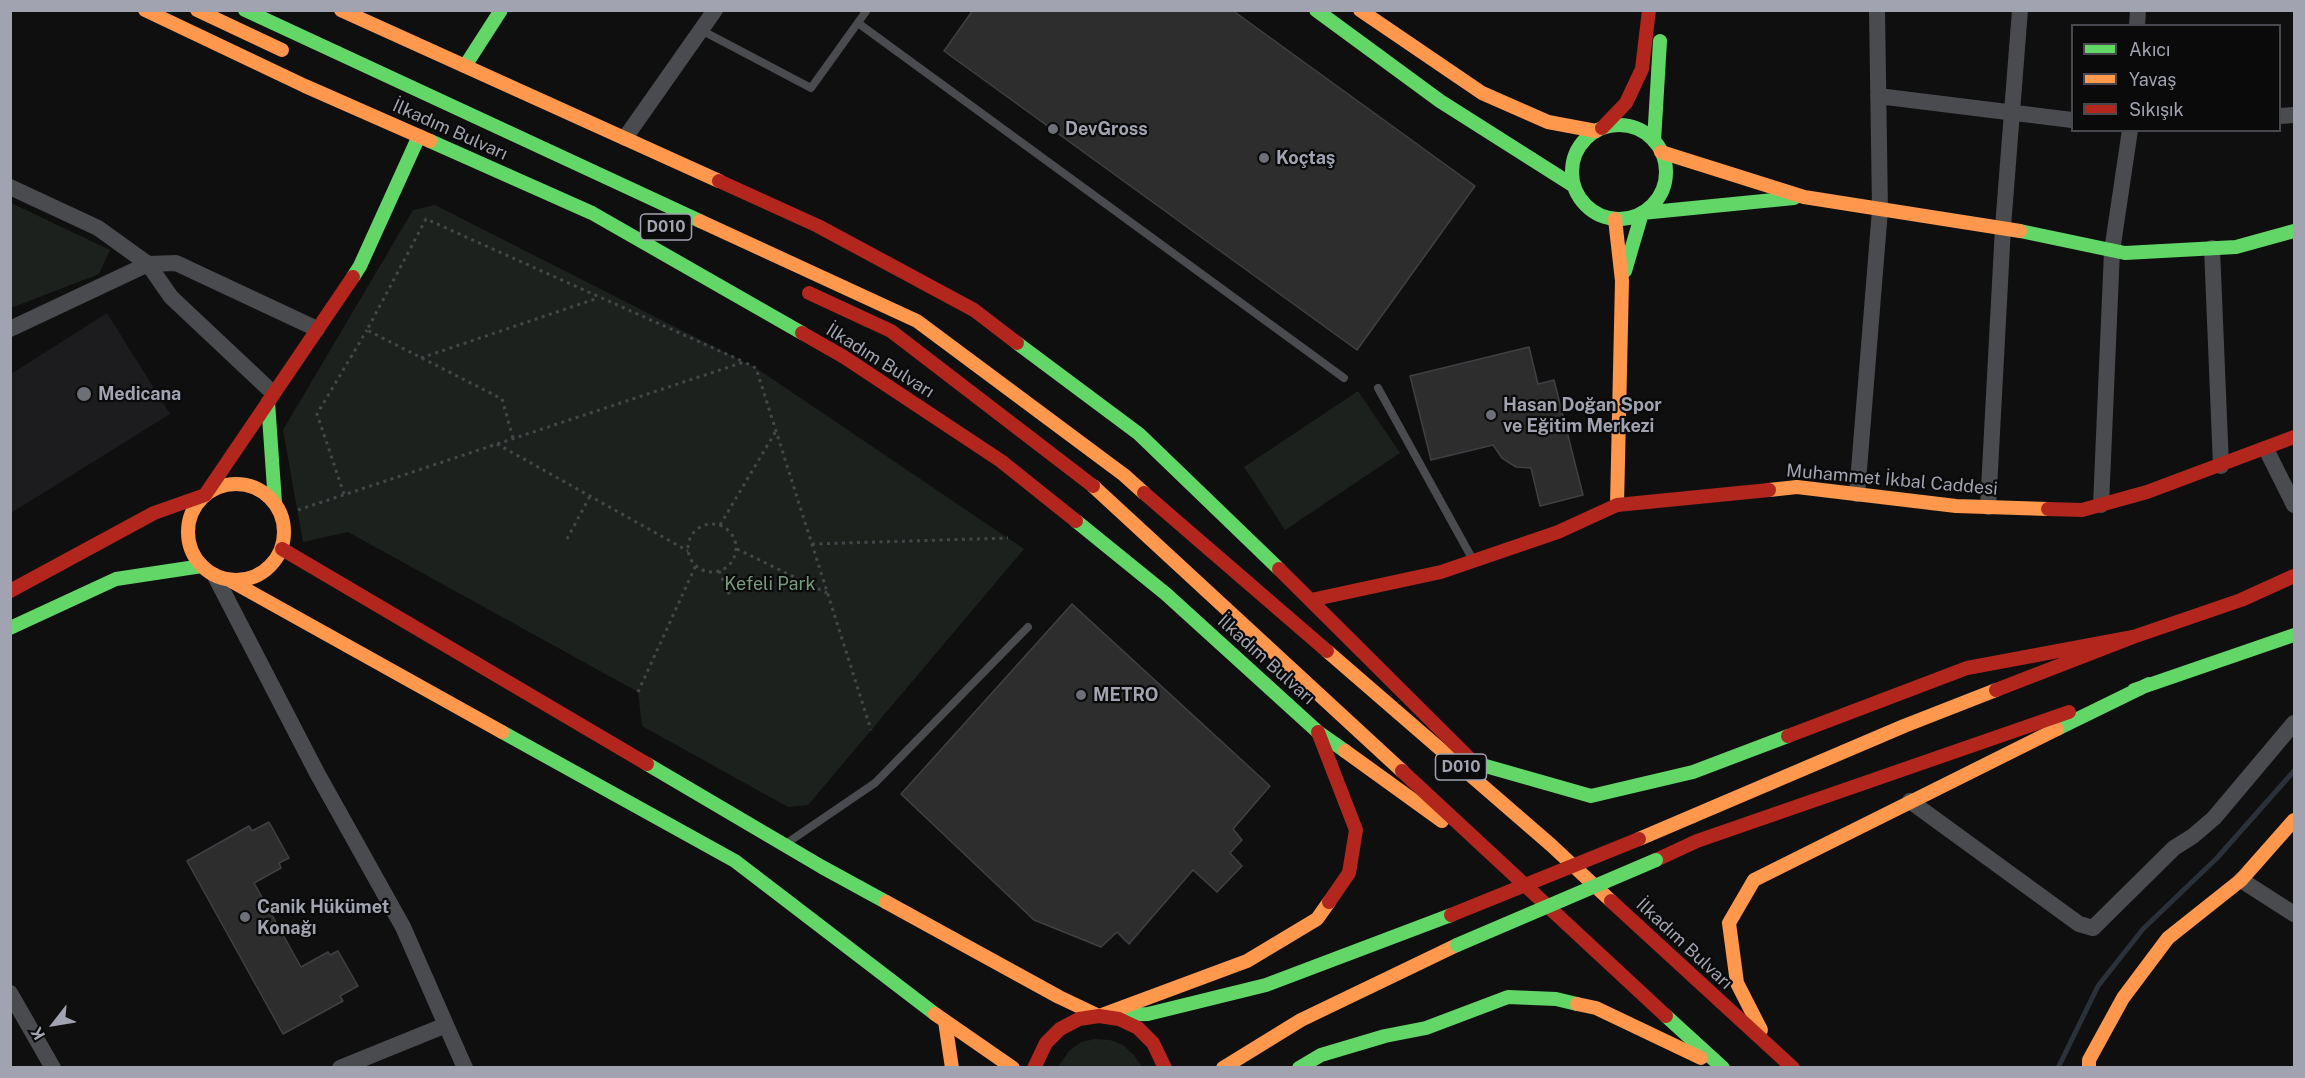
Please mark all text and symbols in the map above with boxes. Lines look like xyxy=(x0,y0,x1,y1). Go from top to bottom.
legend xyxy=(2071,24,2281,132)
text: Akıcı xyxy=(2129,39,2170,60)
text: Yavaş xyxy=(2129,69,2176,90)
street label: İlkadım Bulvarı xyxy=(389,95,511,165)
text: Sıkışık xyxy=(2129,99,2184,120)
place label: DevGross xyxy=(1065,118,1148,140)
marker: DevGross xyxy=(1046,122,1060,136)
place label: Koçtaş xyxy=(1276,147,1335,169)
marker: Koçtaş xyxy=(1257,151,1271,165)
road number: D010 xyxy=(640,214,692,240)
street label: İlkadım Bulvarı xyxy=(822,319,938,403)
place label: Medicana xyxy=(98,383,181,405)
marker: Medicana xyxy=(75,385,93,403)
place label: Hasan Doğan Spor ve Eğitim Merkezi xyxy=(1503,394,1662,436)
marker: Hasan Doğan Spor ve Eğitim Merkezi xyxy=(1484,408,1498,422)
street label: Muhammet İkbal Caddesi xyxy=(1785,460,1999,500)
park label: Kefeli Park xyxy=(724,573,816,595)
street label: İlkadım Bulvarı xyxy=(1213,611,1319,709)
place label: METRO xyxy=(1093,684,1158,706)
marker: METRO xyxy=(1074,688,1088,702)
road number: D010 xyxy=(1436,754,1486,780)
street label: İlkadım Bulvarı xyxy=(1631,894,1737,994)
place label: Canik Hükümet Konağı xyxy=(257,896,389,938)
marker: Canik Hükümet Konağı xyxy=(238,910,252,924)
north arrow xyxy=(24,994,84,1054)
text: K xyxy=(27,1024,49,1043)

